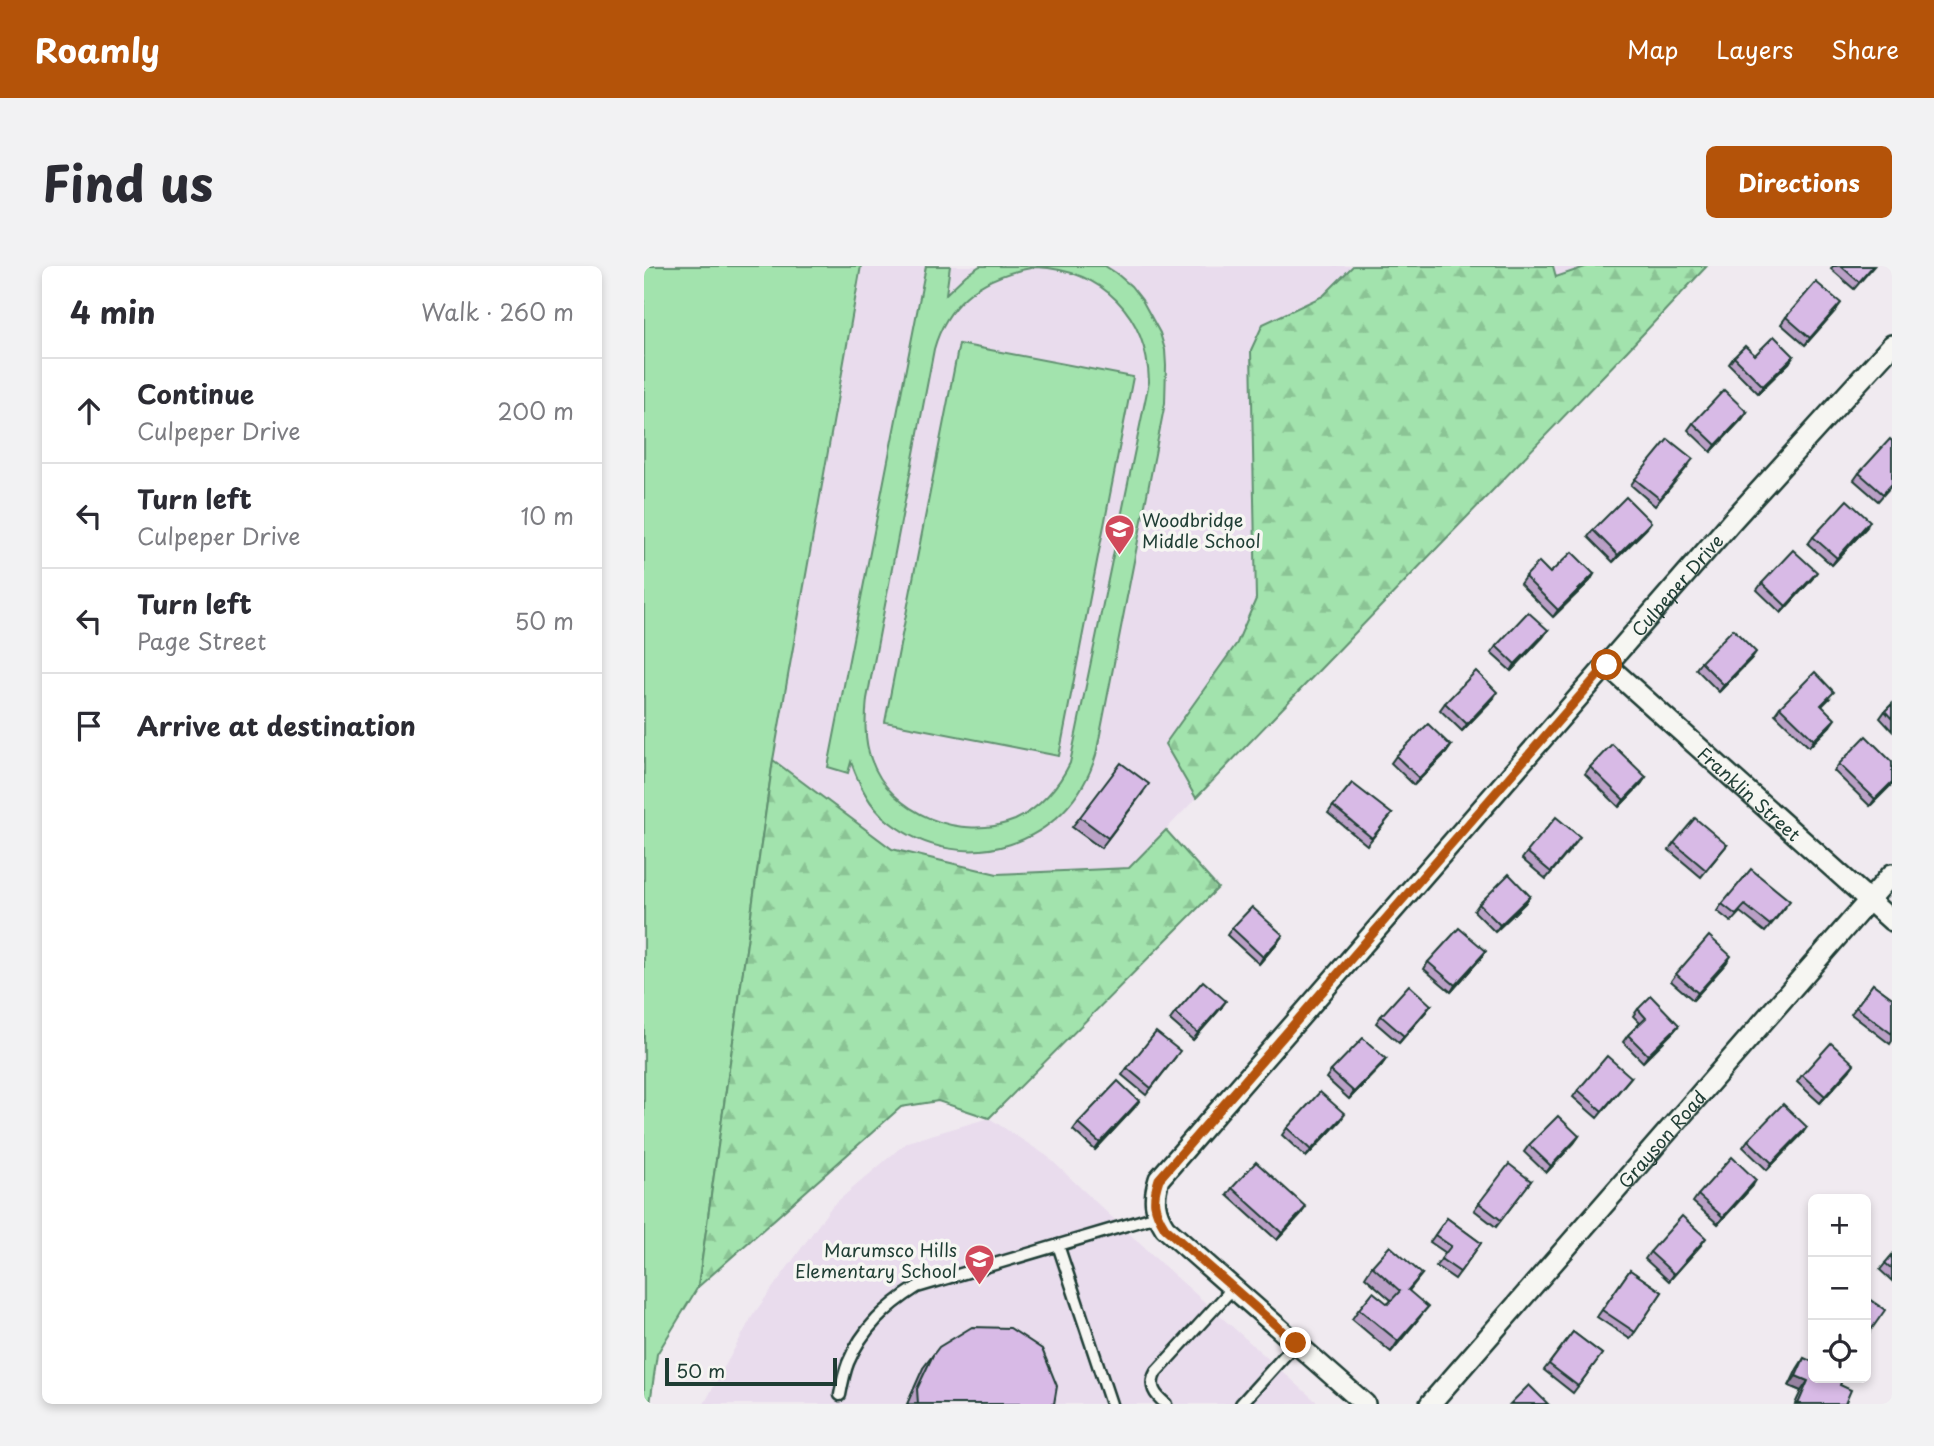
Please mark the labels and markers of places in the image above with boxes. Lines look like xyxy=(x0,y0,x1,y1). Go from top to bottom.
place label: Woodbridge Middle School xyxy=(1142,506,1261,554)
school or university icon: Woodbridge Middle School xyxy=(1102,512,1136,556)
place label: Marumsco Hills Elementary School xyxy=(795,1236,957,1284)
school or university icon: Marumsco Hills Elementary School xyxy=(963,1242,997,1286)

